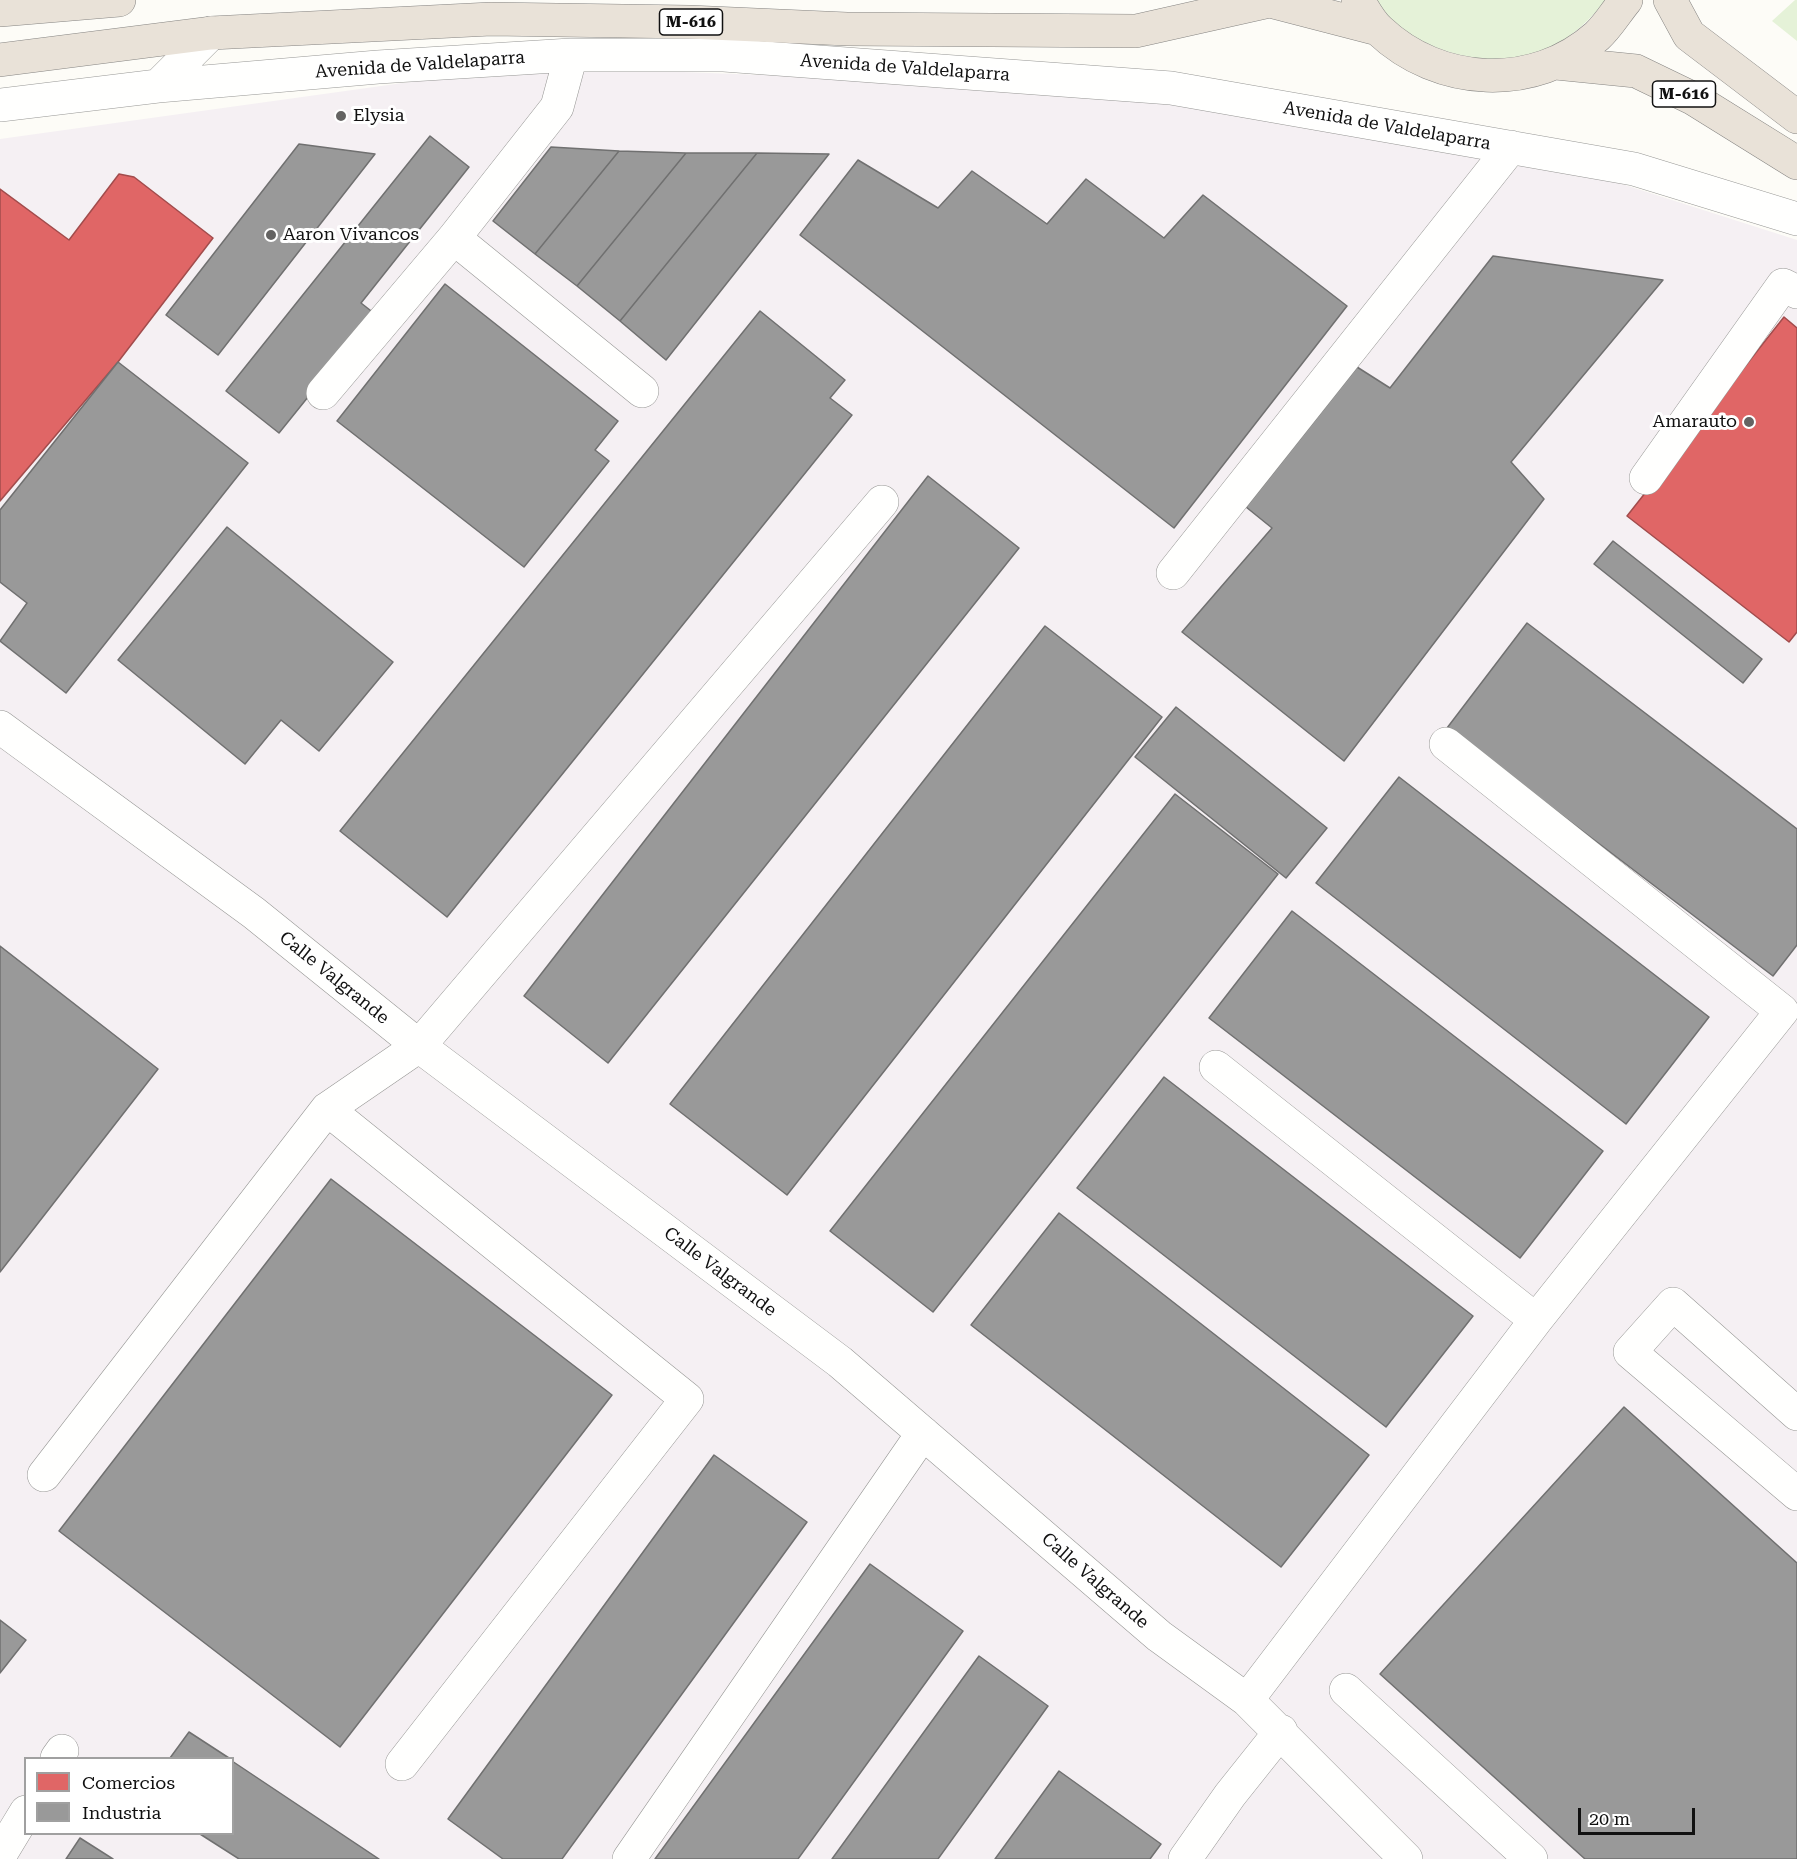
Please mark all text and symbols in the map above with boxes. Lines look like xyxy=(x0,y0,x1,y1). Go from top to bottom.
road number: M-616 xyxy=(660,9,722,35)
street label: Avenida de Valdelaparra xyxy=(314,47,526,83)
street label: Avenida de Valdelaparra xyxy=(799,50,1011,86)
road number: M-616 xyxy=(1652,81,1716,107)
street label: Avenida de Valdelaparra xyxy=(1282,97,1492,155)
place label: Elysia xyxy=(353,105,405,127)
marker: Elysia xyxy=(334,109,348,123)
place label: Aaron Vivancos xyxy=(283,224,419,246)
marker: Aaron Vivancos xyxy=(264,228,278,242)
place label: Amarauto xyxy=(1653,411,1737,433)
marker: Amarauto xyxy=(1742,415,1756,429)
street label: Calle Valgrande xyxy=(275,927,393,1029)
street label: Calle Valgrande xyxy=(660,1223,780,1321)
street label: Calle Valgrande xyxy=(1037,1529,1153,1633)
legend xyxy=(24,1757,234,1835)
text: Comercios xyxy=(82,1772,175,1793)
scale bar xyxy=(1581,1796,1698,1834)
text: Industria xyxy=(82,1802,161,1823)
text: 20 m xyxy=(1589,1808,1630,1829)

